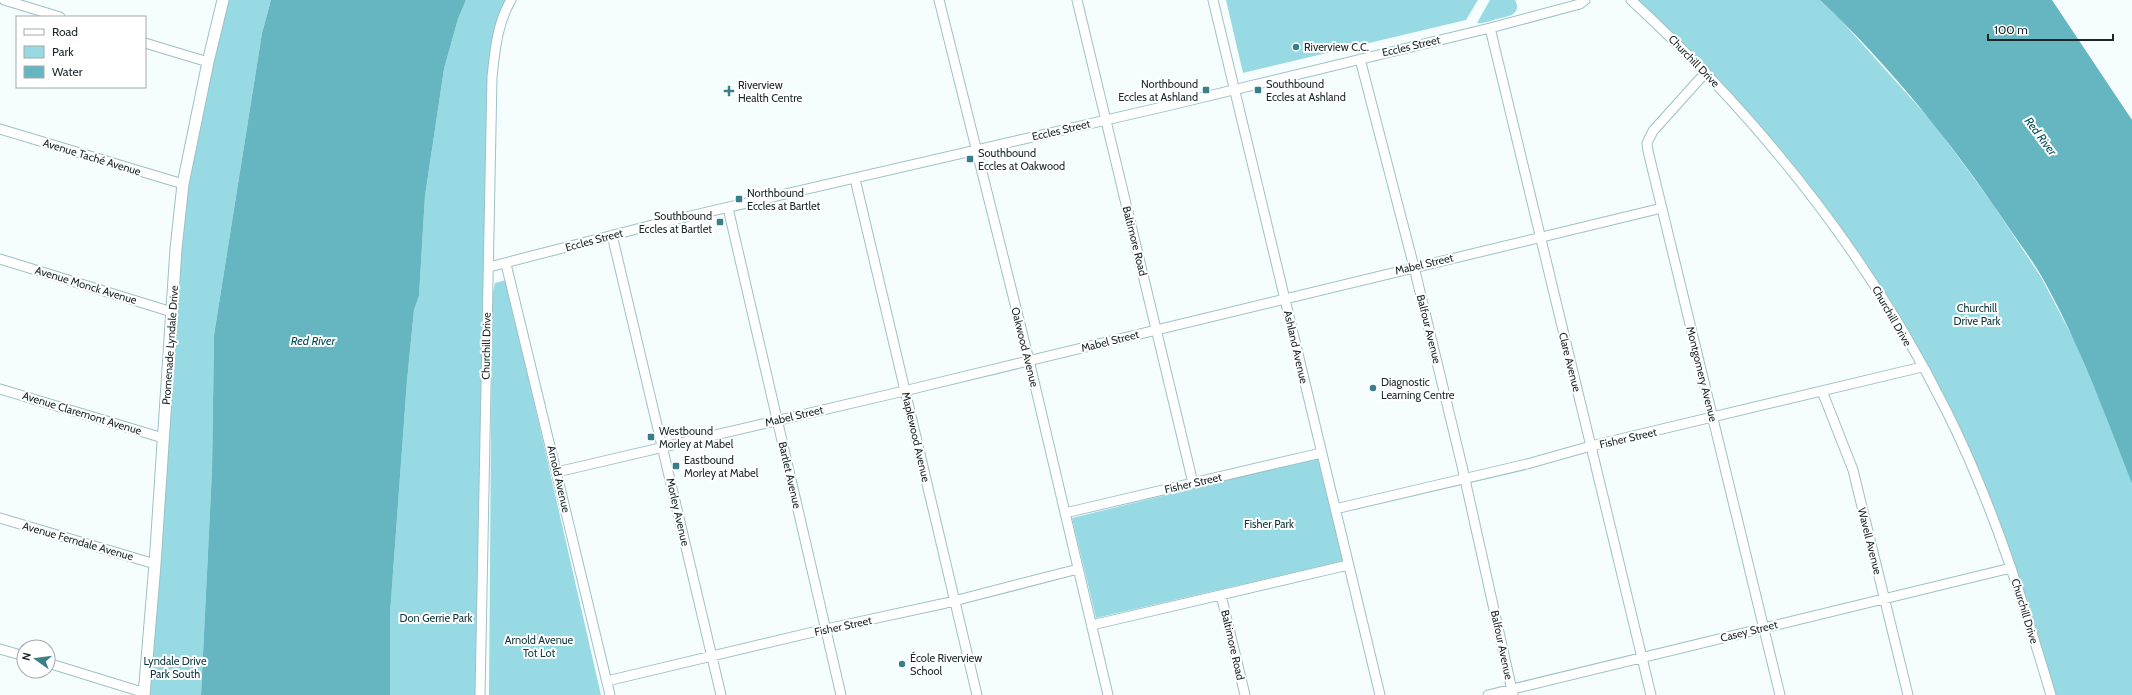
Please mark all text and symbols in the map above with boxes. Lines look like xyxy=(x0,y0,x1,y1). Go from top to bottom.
legend xyxy=(16,16,146,88)
scale bar xyxy=(1988,16,2113,42)
text: 100 m xyxy=(1994,22,2028,37)
text: Road xyxy=(52,24,78,39)
street label: Eccles Street xyxy=(1381,32,1442,59)
street label: Churchill Drive xyxy=(1666,32,1723,90)
place label: Riverview C.C. xyxy=(1304,40,1369,54)
marker: Riverview C.C. xyxy=(1291,42,1301,52)
text: Park xyxy=(52,44,74,59)
text: Water xyxy=(52,64,83,79)
place label: Northbound Eccles at Ashland xyxy=(1118,77,1198,104)
place label: Southbound Eccles at Ashland xyxy=(1266,77,1346,104)
place label: Riverview Health Centre xyxy=(738,78,803,105)
marker: Riverview Health Centre xyxy=(723,85,735,97)
marker: Northbound Eccles at Ashland xyxy=(1201,85,1211,95)
marker: Southbound Eccles at Ashland xyxy=(1253,85,1263,95)
water label: Red River xyxy=(2022,114,2061,159)
street label: Eccles Street xyxy=(1031,116,1092,143)
street label: Avenue Taché Avenue xyxy=(41,135,143,179)
place label: Southbound Eccles at Oakwood xyxy=(978,146,1065,173)
marker: Southbound Eccles at Oakwood xyxy=(965,154,975,164)
place label: Northbound Eccles at Bartlet xyxy=(747,186,821,213)
marker: Northbound Eccles at Bartlet xyxy=(734,194,744,204)
street label: Baltimore Road xyxy=(1120,205,1150,277)
place label: Southbound Eccles at Bartlet xyxy=(639,209,712,236)
marker: Southbound Eccles at Bartlet xyxy=(715,217,725,227)
street label: Eccles Street xyxy=(564,225,625,254)
street label: Mabel Street xyxy=(1394,250,1455,277)
street label: Avenue Monck Avenue xyxy=(33,263,139,307)
street label: Churchill Drive xyxy=(1869,283,1915,349)
street label: Promenade Lyndale Drive xyxy=(159,284,181,405)
street label: Balfour Avenue xyxy=(1414,293,1444,365)
park label: Churchill Drive Park xyxy=(1954,301,2001,328)
street label: Oakwood Avenue xyxy=(1008,305,1042,389)
street label: Ashland Avenue xyxy=(1281,309,1311,385)
street label: Churchill Drive xyxy=(478,312,494,380)
street label: Montgomery Avenue xyxy=(1683,325,1721,423)
street label: Mabel Street xyxy=(1080,327,1141,355)
street label: Clare Avenue xyxy=(1556,331,1584,394)
water label: Red River xyxy=(291,333,337,348)
place label: Diagnostic Learning Centre xyxy=(1381,375,1455,402)
marker: Diagnostic Learning Centre xyxy=(1368,383,1378,393)
street label: Avenue Claremont Avenue xyxy=(21,388,144,438)
street label: Maplewood Avenue xyxy=(899,391,933,484)
street label: Mabel Street xyxy=(764,402,825,429)
place label: Westbound Morley at Mabel xyxy=(659,424,734,451)
street label: Fisher Street xyxy=(1598,425,1658,451)
marker: Westbound Morley at Mabel xyxy=(646,432,656,442)
street label: Bartlet Avenue xyxy=(775,440,805,510)
street label: Arnold Avenue xyxy=(544,444,574,514)
place label: Eastbound Morley at Mabel xyxy=(684,453,759,480)
marker: Eastbound Morley at Mabel xyxy=(671,461,681,471)
street label: Fisher Street xyxy=(1163,470,1223,496)
street label: Morley Avenue xyxy=(663,477,693,548)
street label: Wavell Avenue xyxy=(1855,506,1885,576)
park label: Fisher Park xyxy=(1244,517,1294,531)
street label: Avenue Ferndale Avenue xyxy=(21,518,135,564)
street label: Churchill Drive xyxy=(2008,577,2042,646)
street label: Baltimore Road xyxy=(1218,609,1248,681)
street label: Balfour Avenue xyxy=(1488,609,1516,681)
park label: Don Gerrie Park xyxy=(400,611,472,625)
street label: Fisher Street xyxy=(813,613,873,639)
street label: Casey Street xyxy=(1719,617,1779,645)
park label: Arnold Avenue Tot Lot xyxy=(505,633,574,660)
north arrow xyxy=(16,639,56,679)
text: N xyxy=(19,651,34,662)
place label: École Riverview School xyxy=(910,651,982,678)
park label: Lyndale Drive Park South xyxy=(143,654,207,681)
marker: École Riverview School xyxy=(897,659,907,669)

